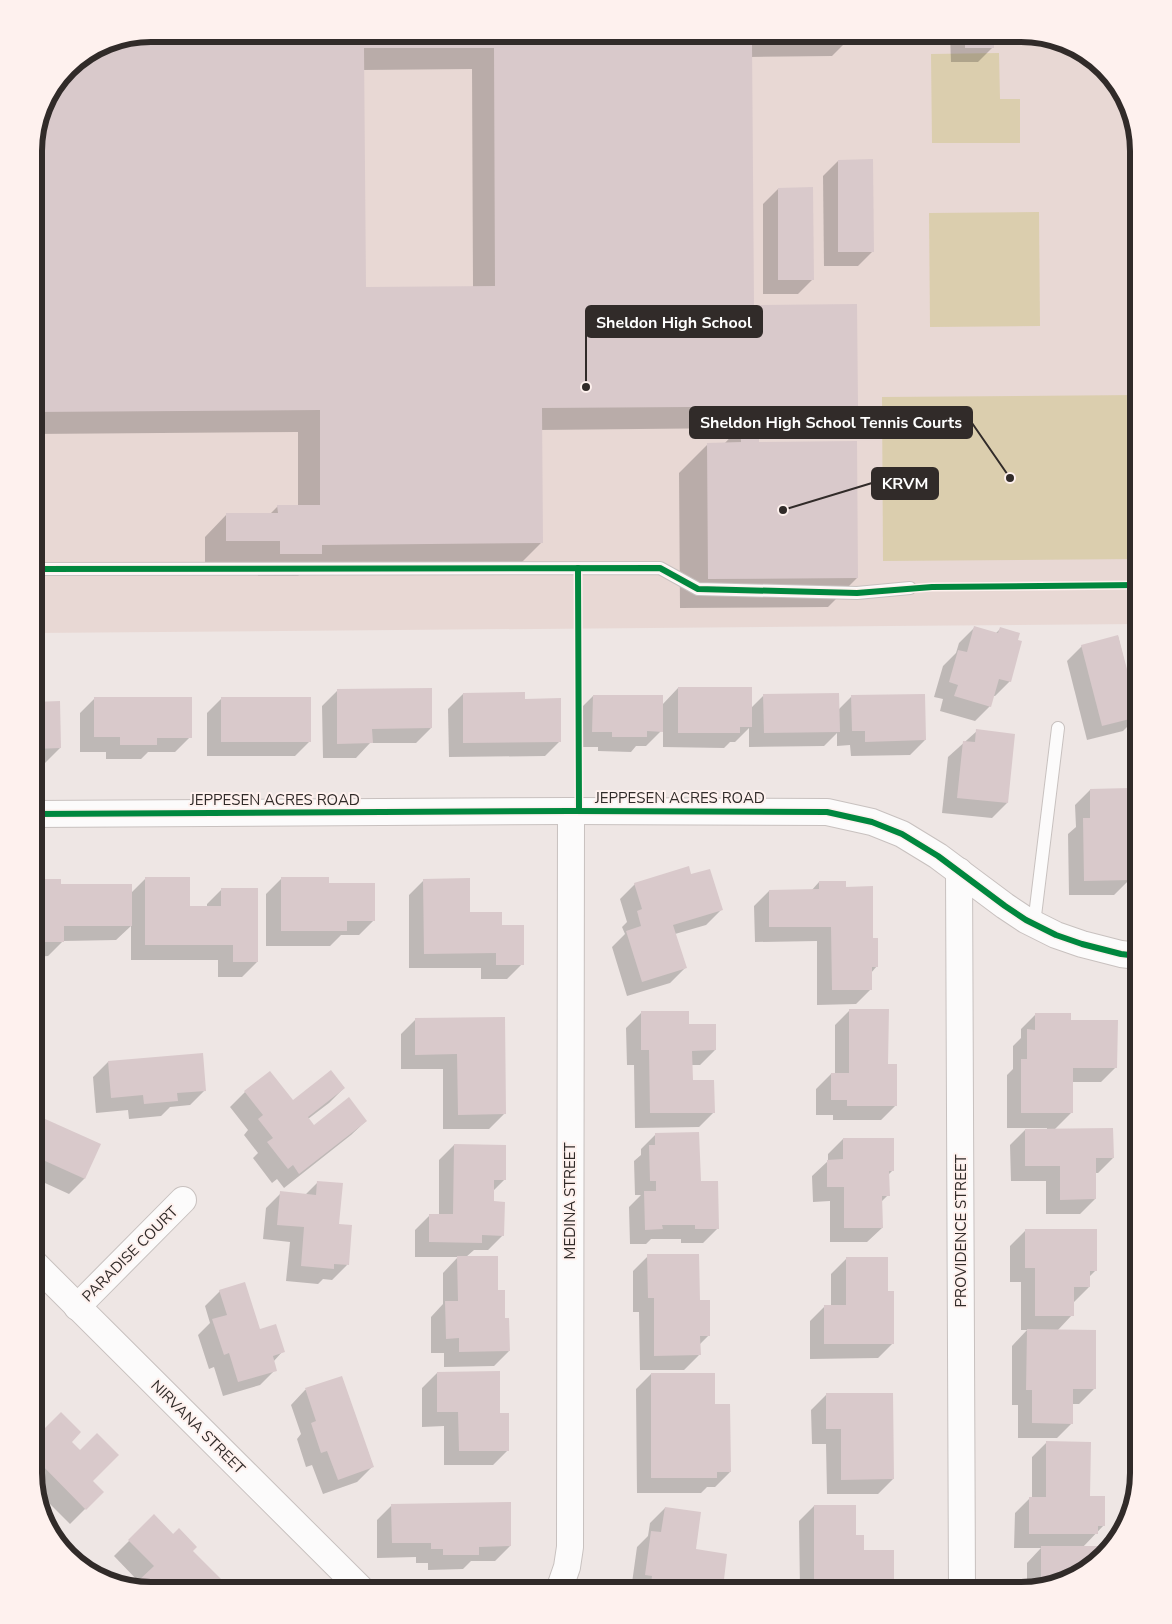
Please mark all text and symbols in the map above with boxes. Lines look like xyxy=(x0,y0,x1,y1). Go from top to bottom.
callout: Sheldon High School xyxy=(586,306,762,337)
text: Sheldon High School xyxy=(596,312,752,334)
callout: Sheldon High School Tennis Courts xyxy=(690,407,972,438)
text: Sheldon High School Tennis Courts xyxy=(700,412,962,434)
callout: KRVM xyxy=(872,468,938,499)
text: KRVM xyxy=(882,473,928,495)
street label: JEPPESEN ACRES ROAD xyxy=(594,788,765,808)
street label: JEPPESEN ACRES ROAD xyxy=(189,790,360,810)
street label: MEDINA STREET xyxy=(560,1143,580,1259)
street label: PROVIDENCE STREET xyxy=(951,1155,971,1307)
street label: PARADISE COURT xyxy=(78,1202,182,1306)
street label: NIRVANA STREET xyxy=(147,1376,249,1478)

